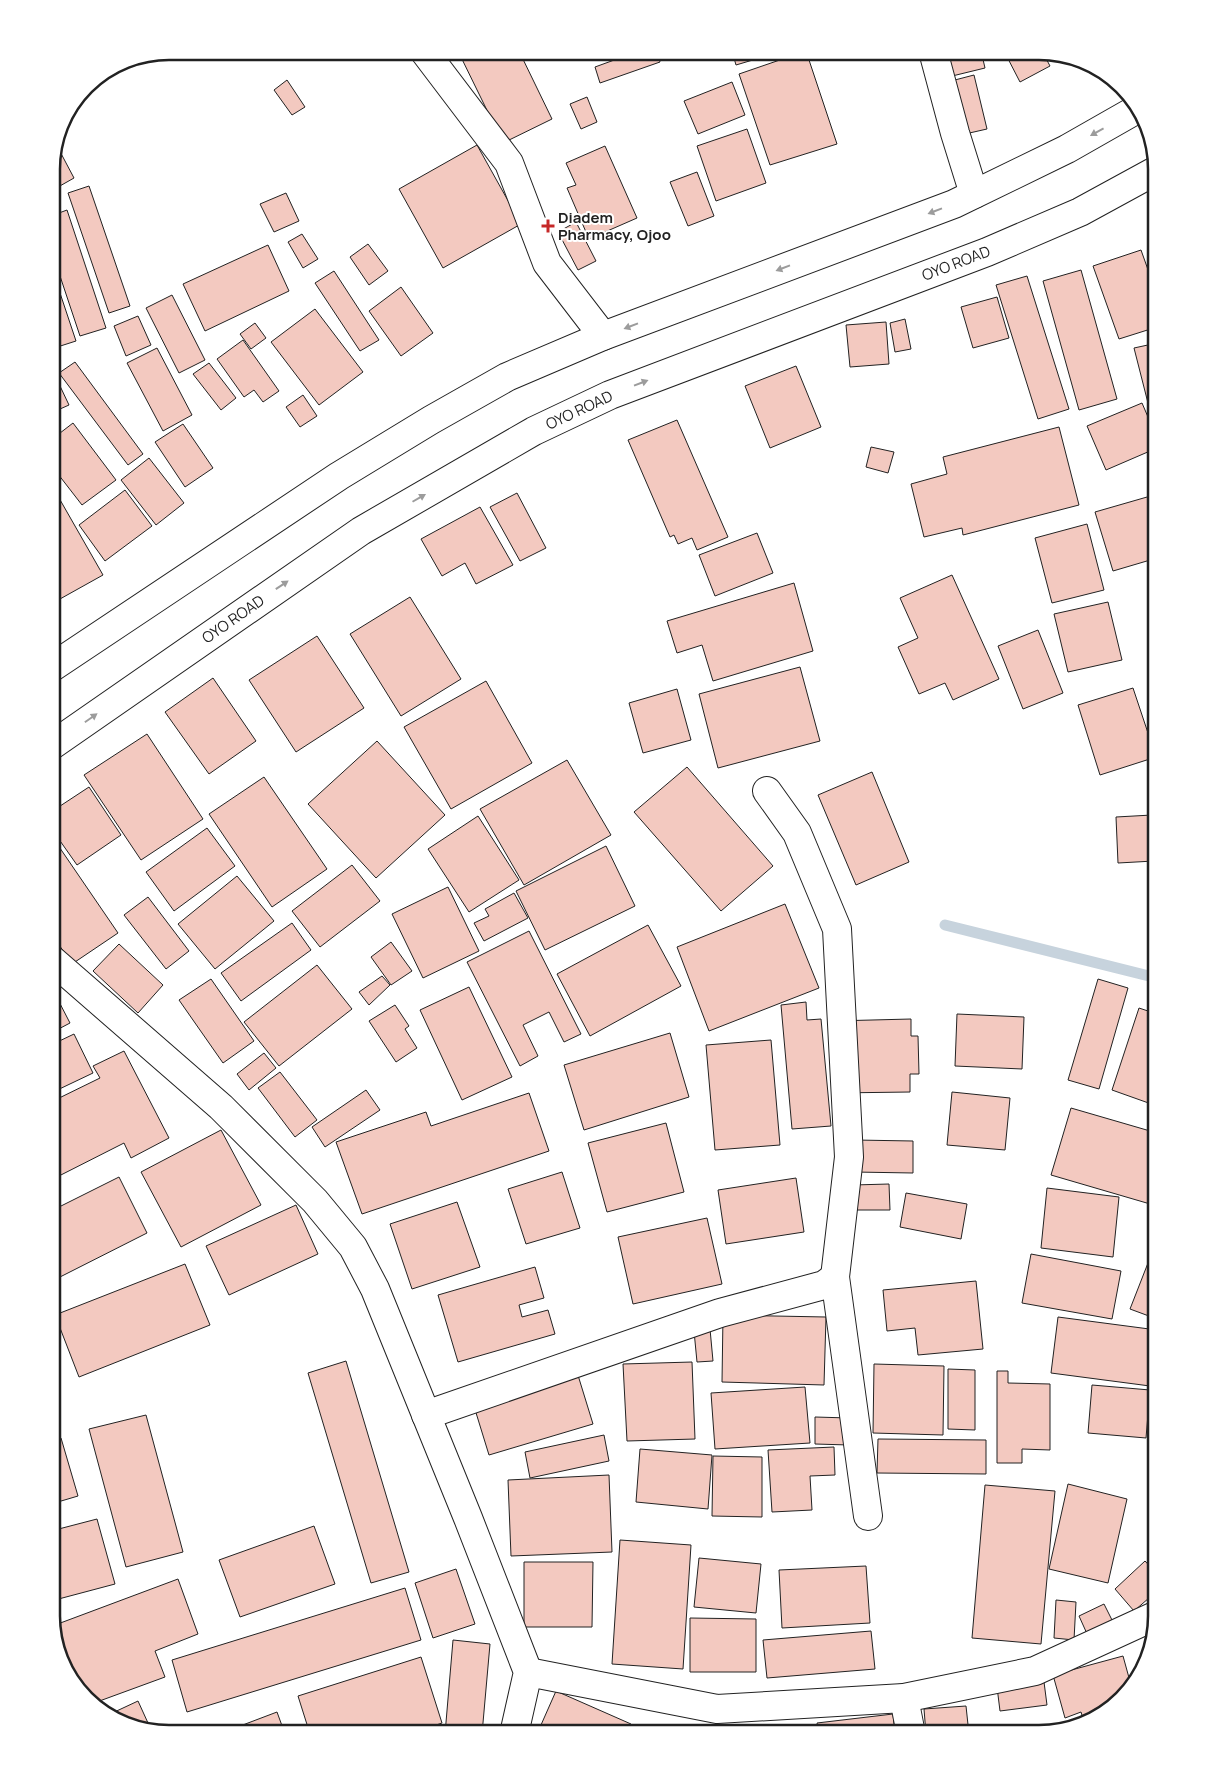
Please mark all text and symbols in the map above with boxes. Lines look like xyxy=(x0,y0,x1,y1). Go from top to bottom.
one-way arrow xyxy=(1090,128,1104,137)
place label: Diadem Pharmacy, Ojoo xyxy=(558,207,671,245)
one-way arrow xyxy=(928,208,943,215)
marker: Diadem Pharmacy, Ojoo xyxy=(542,220,554,232)
street label: OYO ROAD xyxy=(919,240,993,286)
one-way arrow xyxy=(776,265,790,273)
one-way arrow xyxy=(623,322,638,330)
one-way arrow xyxy=(633,379,648,386)
street label: OYO ROAD xyxy=(542,385,616,435)
one-way arrow xyxy=(413,493,426,502)
one-way arrow xyxy=(275,580,289,590)
street label: OYO ROAD xyxy=(198,590,268,648)
one-way arrow xyxy=(84,713,98,723)

